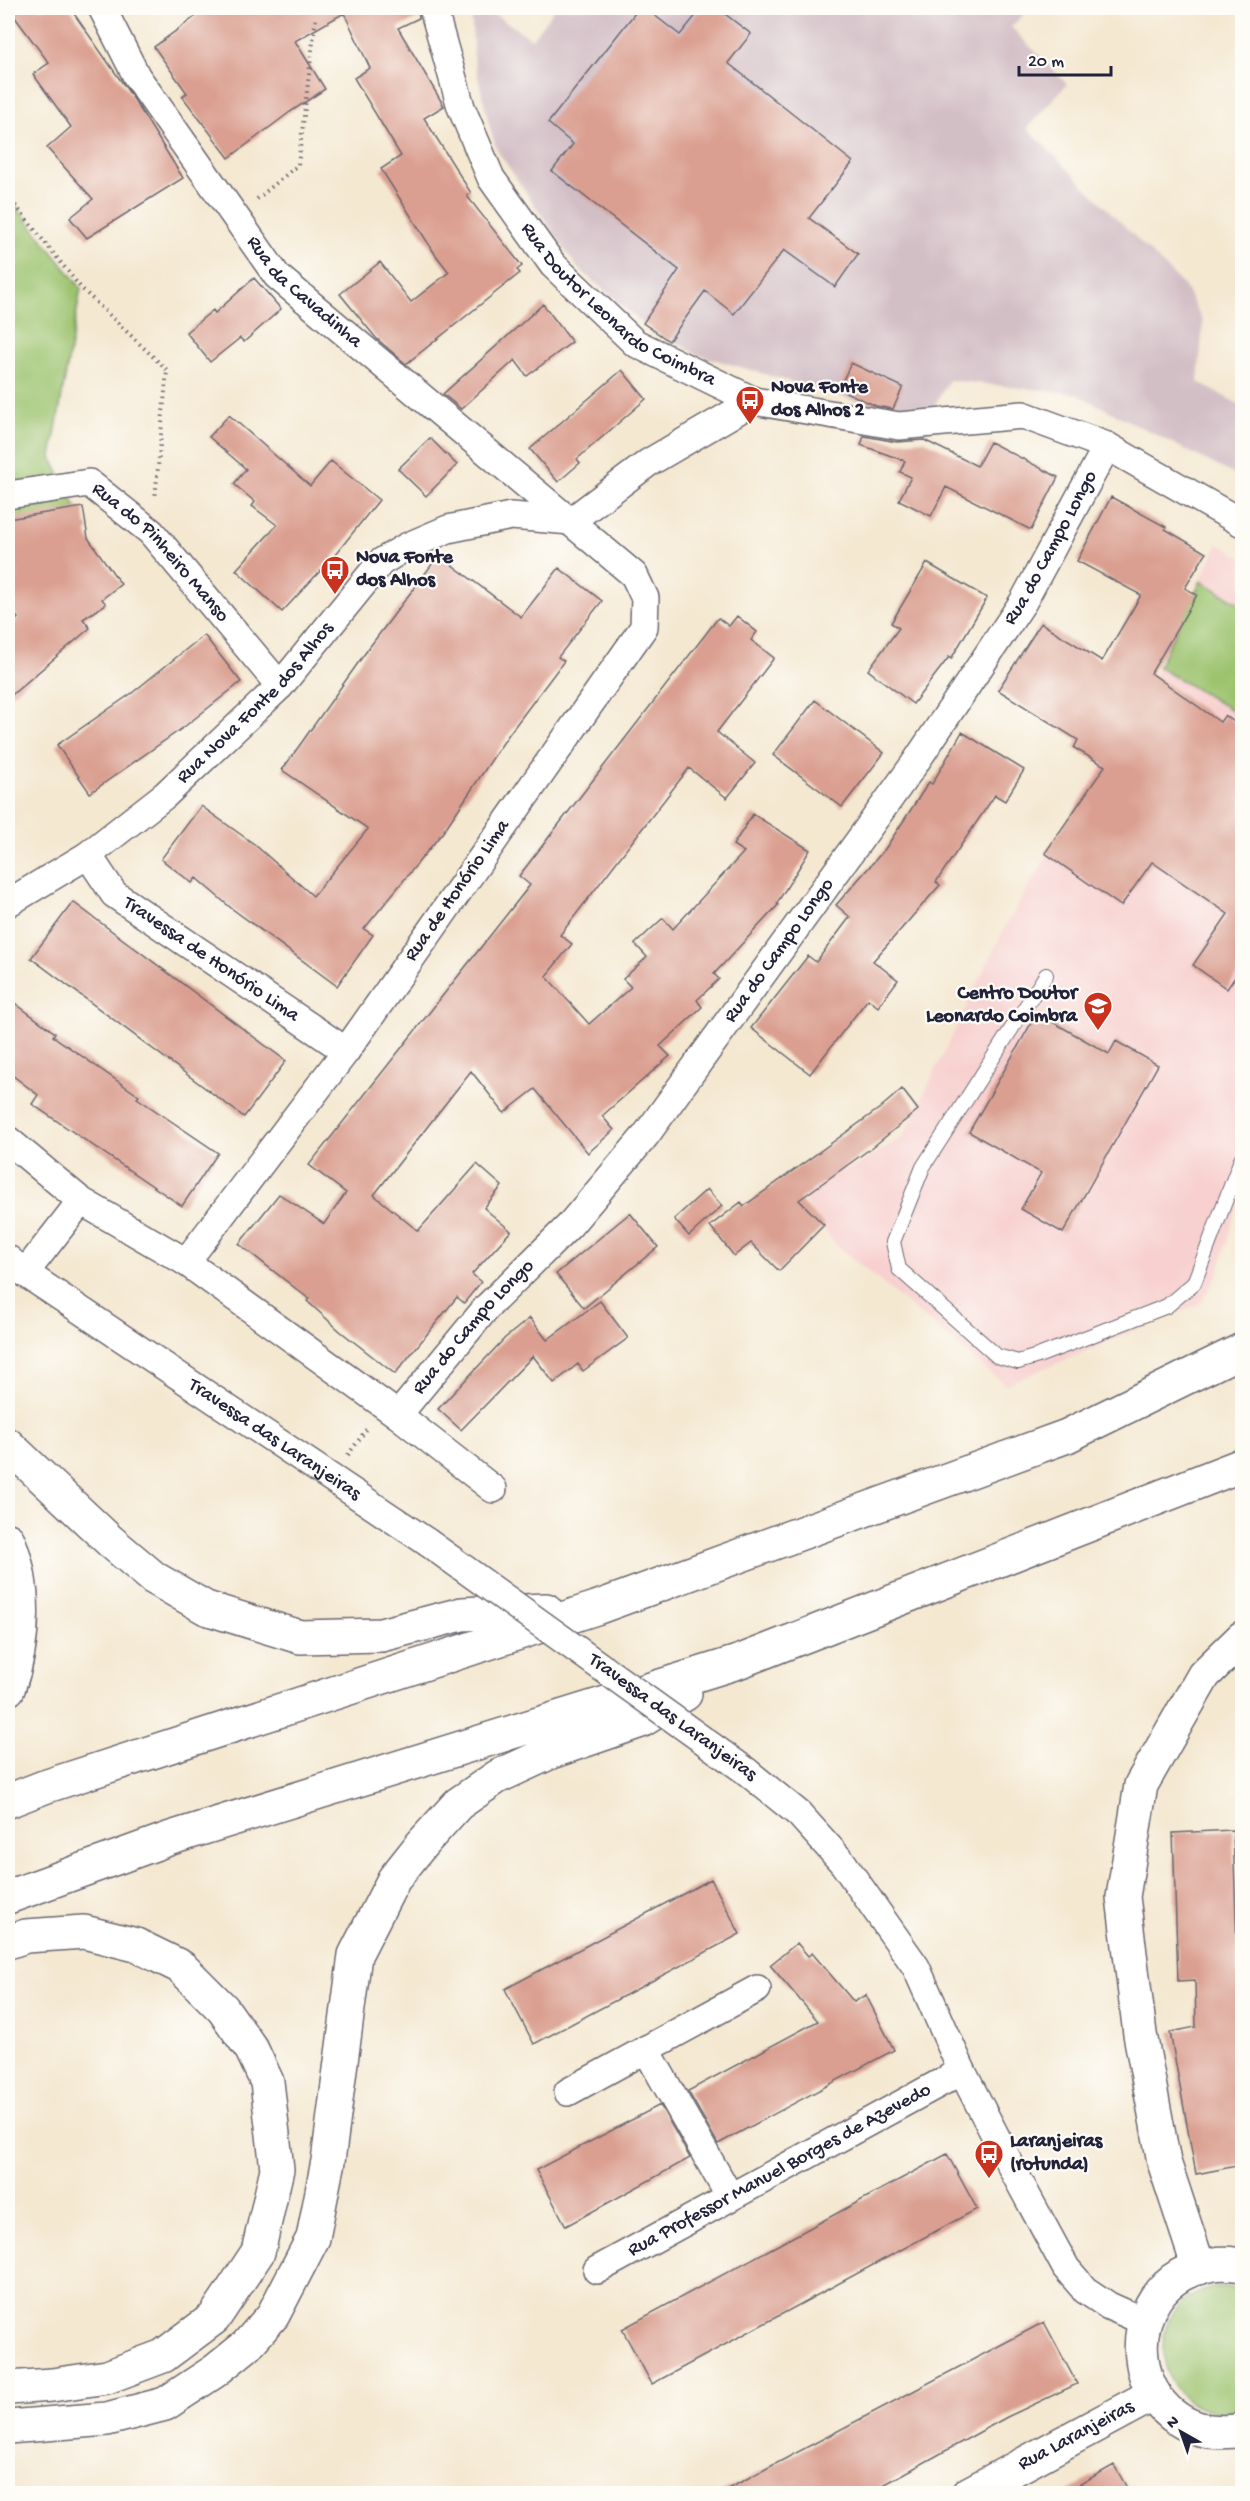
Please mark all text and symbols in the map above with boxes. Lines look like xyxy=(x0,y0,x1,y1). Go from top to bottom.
scale bar xyxy=(1019,39,1110,77)
text: 20 m xyxy=(1028,52,1064,73)
street label: Rua Doutor Leonardo Coimbra xyxy=(515,219,720,392)
street label: Rua da Cavadinha xyxy=(241,232,367,354)
place label: Nova Fonte dos Alhos 2 xyxy=(771,377,868,423)
bus stop icon: Nova Fonte dos Alhos 2 xyxy=(734,384,766,426)
street label: Rua do Campo Longo xyxy=(999,467,1103,630)
street label: Rua do Pinheiro Manso xyxy=(87,478,234,627)
place label: Nova Fonte dos Alhos xyxy=(356,547,453,593)
bus stop icon: Nova Fonte dos Alhos xyxy=(319,554,351,596)
street label: Rua Nova Fonte dos Alhos xyxy=(172,617,339,789)
street label: Rua de Honório Lima xyxy=(400,815,516,966)
street label: Rua do Campo Longo xyxy=(719,874,839,1027)
street label: Travessa de Honório Lima xyxy=(118,891,304,1028)
place label: Centro Doutor Leonardo Coimbra xyxy=(926,983,1079,1029)
school or university icon: Centro Doutor Leonardo Coimbra xyxy=(1082,990,1114,1032)
street label: Rua do Campo Longo xyxy=(408,1255,539,1399)
street label: Travessa das Laranjeiras xyxy=(183,1373,366,1506)
street label: Travessa das Laranjeiras xyxy=(582,1649,761,1787)
street label: Rua Professor Manuel Borges de Azevedo xyxy=(624,2079,935,2262)
place label: Laranjeiras (rotunda) xyxy=(1010,2131,1104,2177)
bus stop icon: Laranjeiras (rotunda) xyxy=(973,2138,1005,2180)
street label: Rua Laranjeiras xyxy=(1015,2395,1139,2476)
north arrow xyxy=(1151,2402,1211,2462)
text: N xyxy=(1163,2412,1184,2434)

